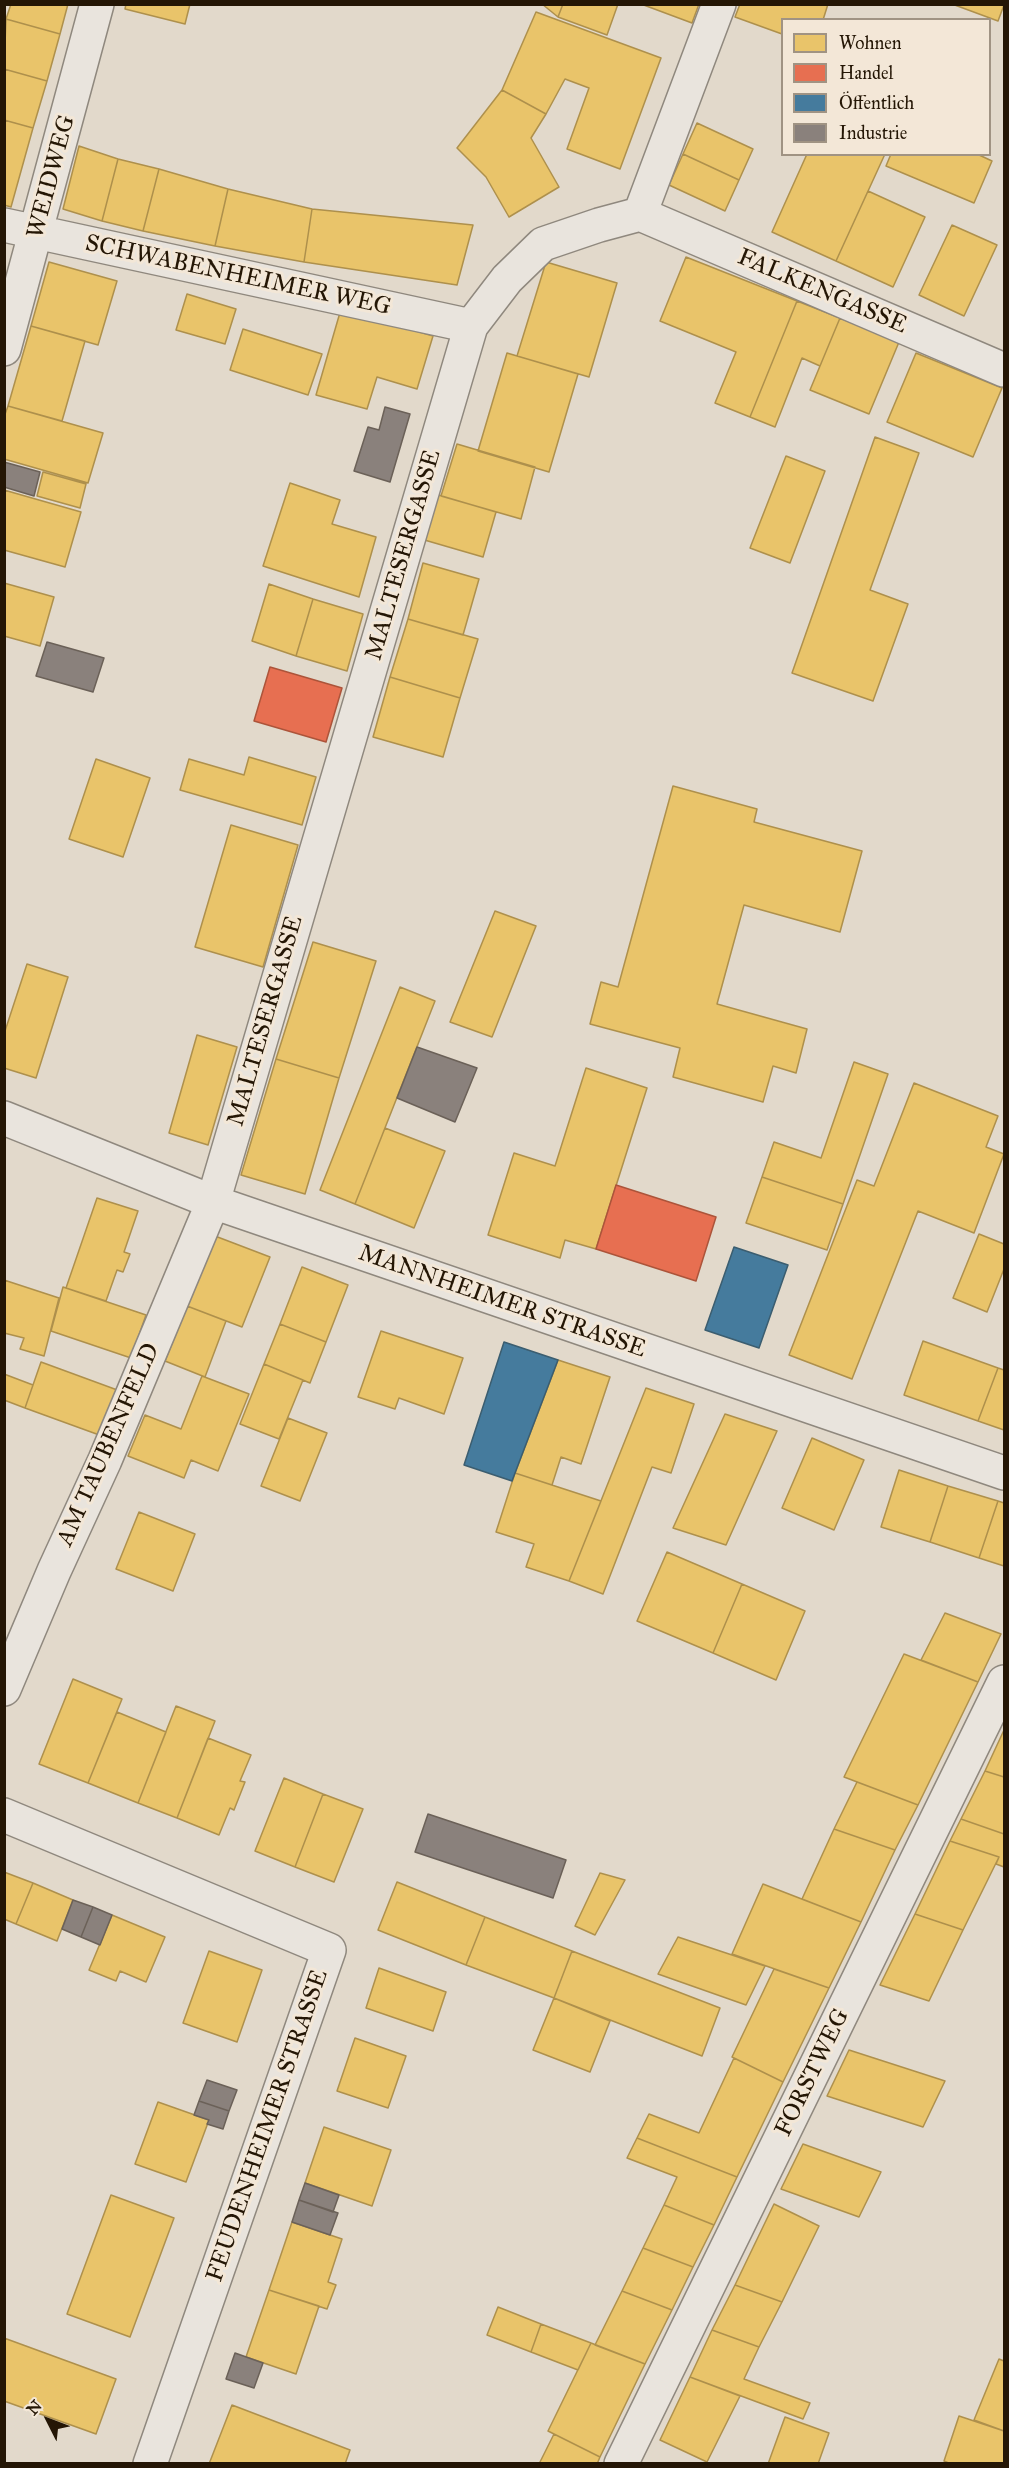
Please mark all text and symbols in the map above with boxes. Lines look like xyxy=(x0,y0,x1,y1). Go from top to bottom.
legend xyxy=(781,18,991,156)
text: Wohnen xyxy=(839,32,901,54)
text: Handel xyxy=(839,62,893,84)
text: Öffentlich xyxy=(839,92,914,114)
street label: WEIDWEG xyxy=(22,112,82,242)
text: Industrie xyxy=(839,122,907,144)
street label: SCHWABENHEIMER WEG xyxy=(82,229,394,323)
street label: FALKENGASSE xyxy=(733,243,911,341)
street label: MALTESERGASSE xyxy=(360,447,448,663)
street label: MALTESERGASSE xyxy=(222,913,310,1129)
street label: MANNHEIMER STRASSE xyxy=(355,1239,649,1365)
street label: AM TAUBENFELD xyxy=(51,1339,167,1551)
street label: FEUDENHEIMER STRASSE xyxy=(201,1966,335,2286)
street label: FORSTWEG xyxy=(770,2004,856,2142)
north arrow xyxy=(18,2390,78,2450)
text: N xyxy=(23,2396,46,2419)

